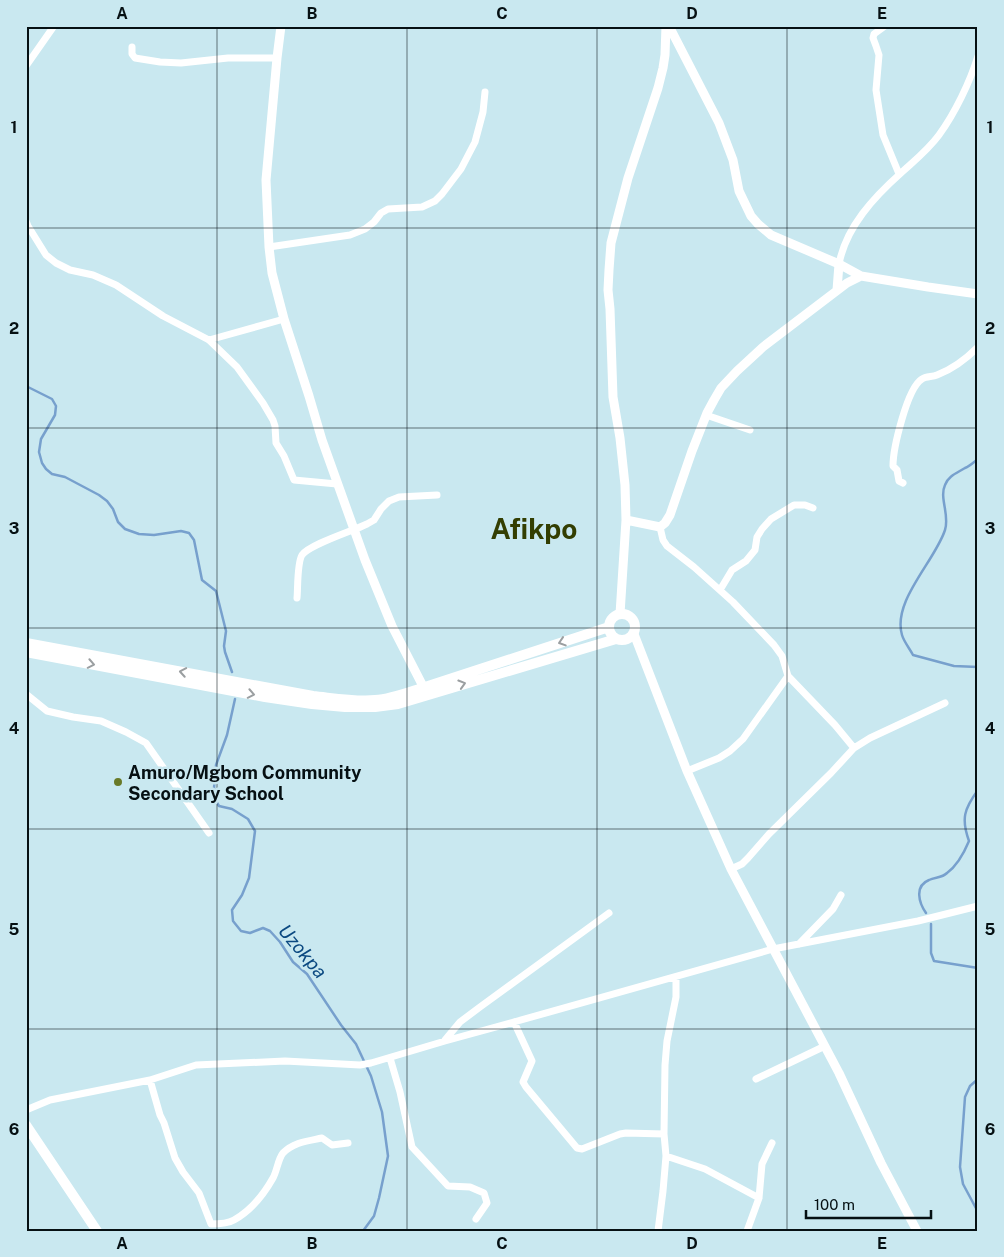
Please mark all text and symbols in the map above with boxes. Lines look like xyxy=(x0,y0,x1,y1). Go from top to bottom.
text: A xyxy=(116,4,128,23)
text: B xyxy=(307,4,318,23)
text: C xyxy=(496,4,508,23)
text: D xyxy=(686,4,698,23)
text: E xyxy=(877,4,887,23)
text: 1 xyxy=(11,118,17,137)
text: 1 xyxy=(987,118,993,137)
text: 2 xyxy=(9,319,19,338)
text: 2 xyxy=(985,319,995,338)
district label: Afikpo xyxy=(491,512,577,545)
text: 3 xyxy=(9,519,19,538)
text: 3 xyxy=(985,519,995,538)
one-way arrow xyxy=(558,637,567,647)
one-way arrow xyxy=(87,659,96,669)
one-way arrow xyxy=(179,668,188,678)
one-way arrow xyxy=(458,680,466,690)
one-way arrow xyxy=(247,689,255,699)
text: 4 xyxy=(9,719,20,738)
text: 4 xyxy=(985,719,996,738)
place label: Amuro/Mgbom Community Secondary School xyxy=(128,762,361,804)
marker: Amuro/Mgbom Community Secondary School xyxy=(112,776,124,788)
text: 5 xyxy=(9,920,20,939)
water label: Uzokpa xyxy=(274,920,332,982)
text: 5 xyxy=(985,920,996,939)
text: 6 xyxy=(9,1120,19,1139)
text: 6 xyxy=(985,1120,995,1139)
scale bar xyxy=(806,1187,932,1219)
text: 100 m xyxy=(814,1196,855,1213)
text: A xyxy=(116,1234,128,1253)
text: B xyxy=(307,1234,318,1253)
text: C xyxy=(496,1234,508,1253)
text: D xyxy=(686,1234,698,1253)
text: E xyxy=(877,1234,887,1253)

